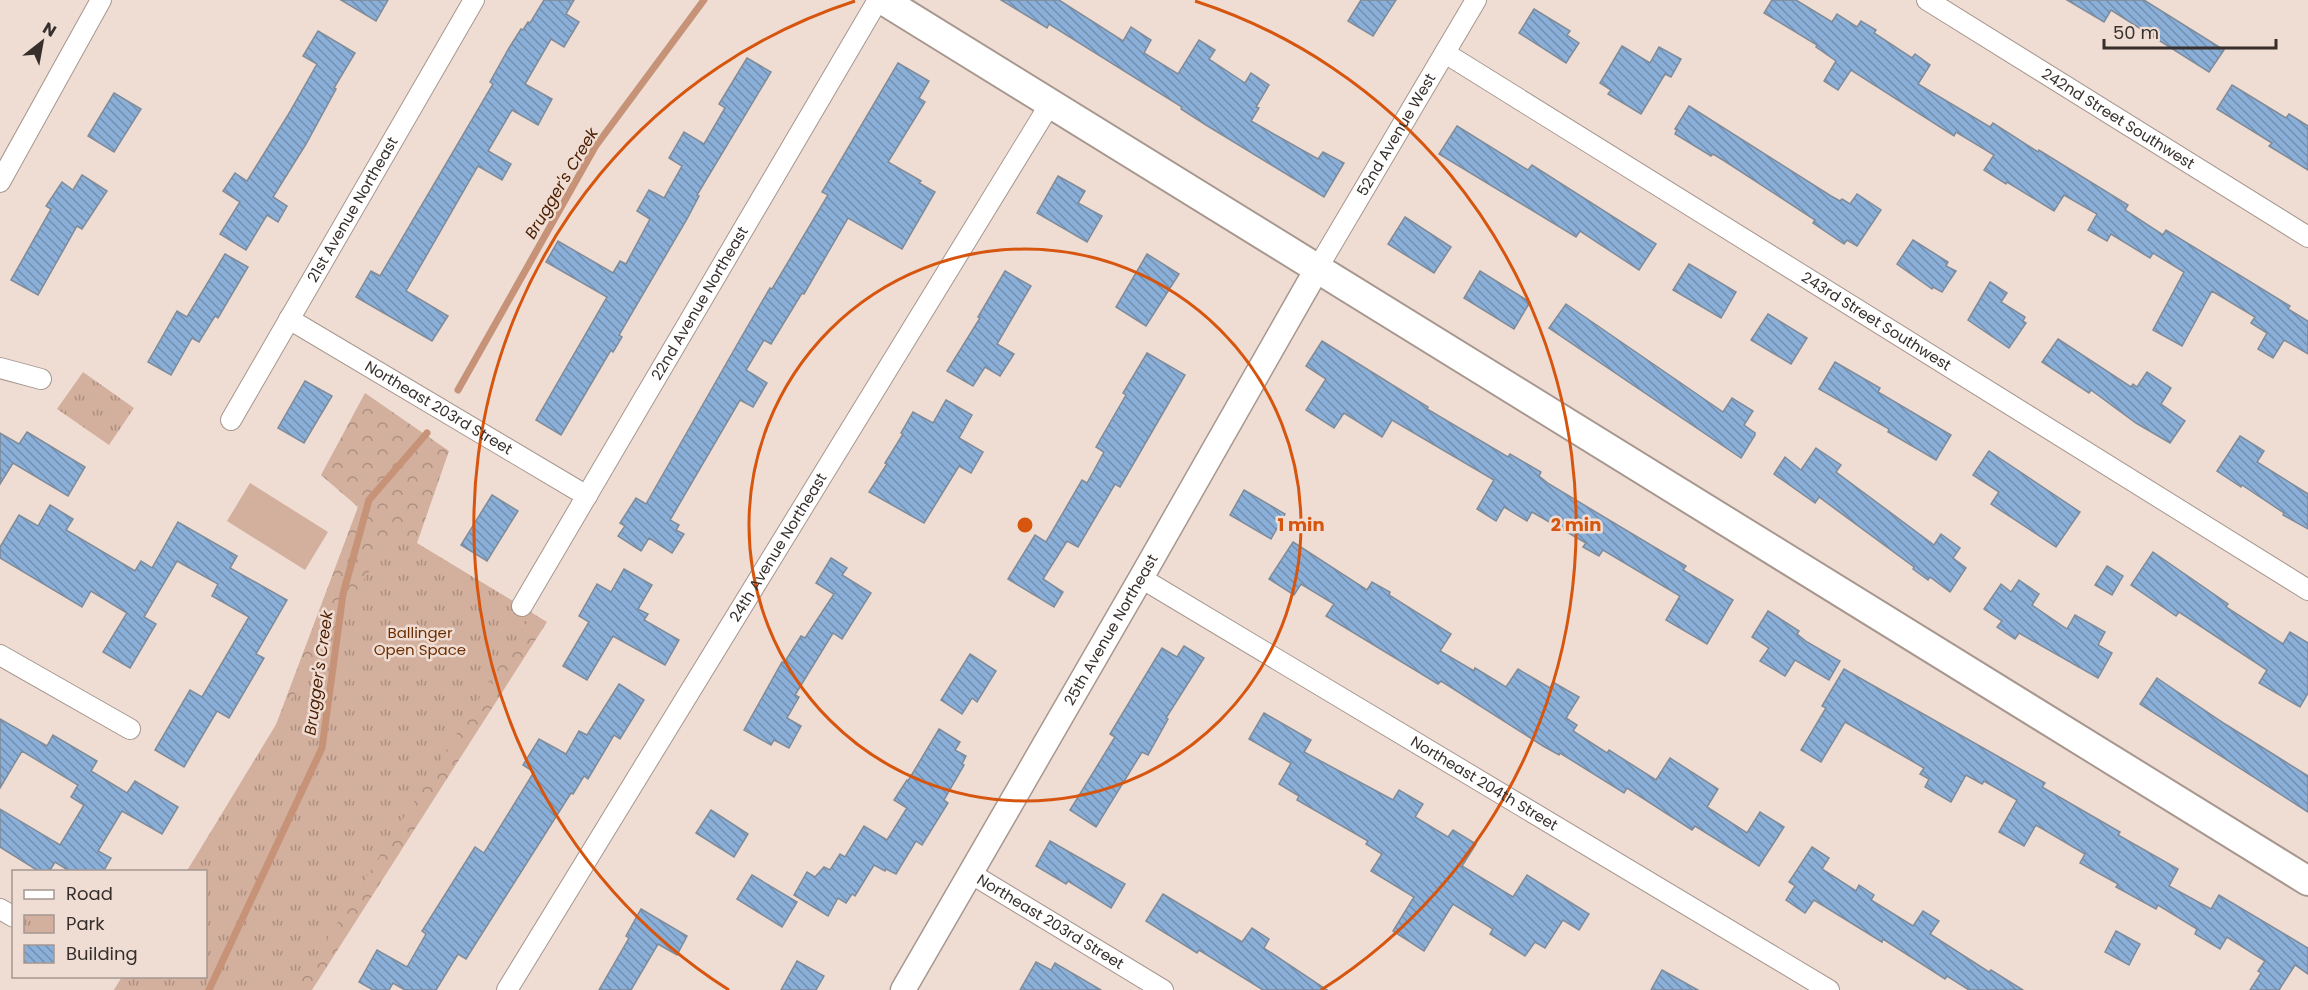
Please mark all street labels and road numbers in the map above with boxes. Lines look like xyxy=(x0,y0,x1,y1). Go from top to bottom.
street label: 242nd Street Southwest xyxy=(2038,63,2199,174)
street label: 52nd Avenue West xyxy=(1351,69,1440,200)
street label: 21st Avenue Northeast xyxy=(302,133,403,286)
street label: 22nd Avenue Northeast xyxy=(646,222,753,384)
street label: 243rd Street Southwest xyxy=(1798,266,1955,376)
street label: Northeast 203rd Street xyxy=(361,355,517,459)
street label: 24th Avenue Northeast xyxy=(724,469,831,626)
street label: 25th Avenue Northeast xyxy=(1059,550,1162,709)
street label: Northeast 204th Street xyxy=(1407,731,1562,835)
street label: Northeast 203rd Street xyxy=(973,869,1128,974)

